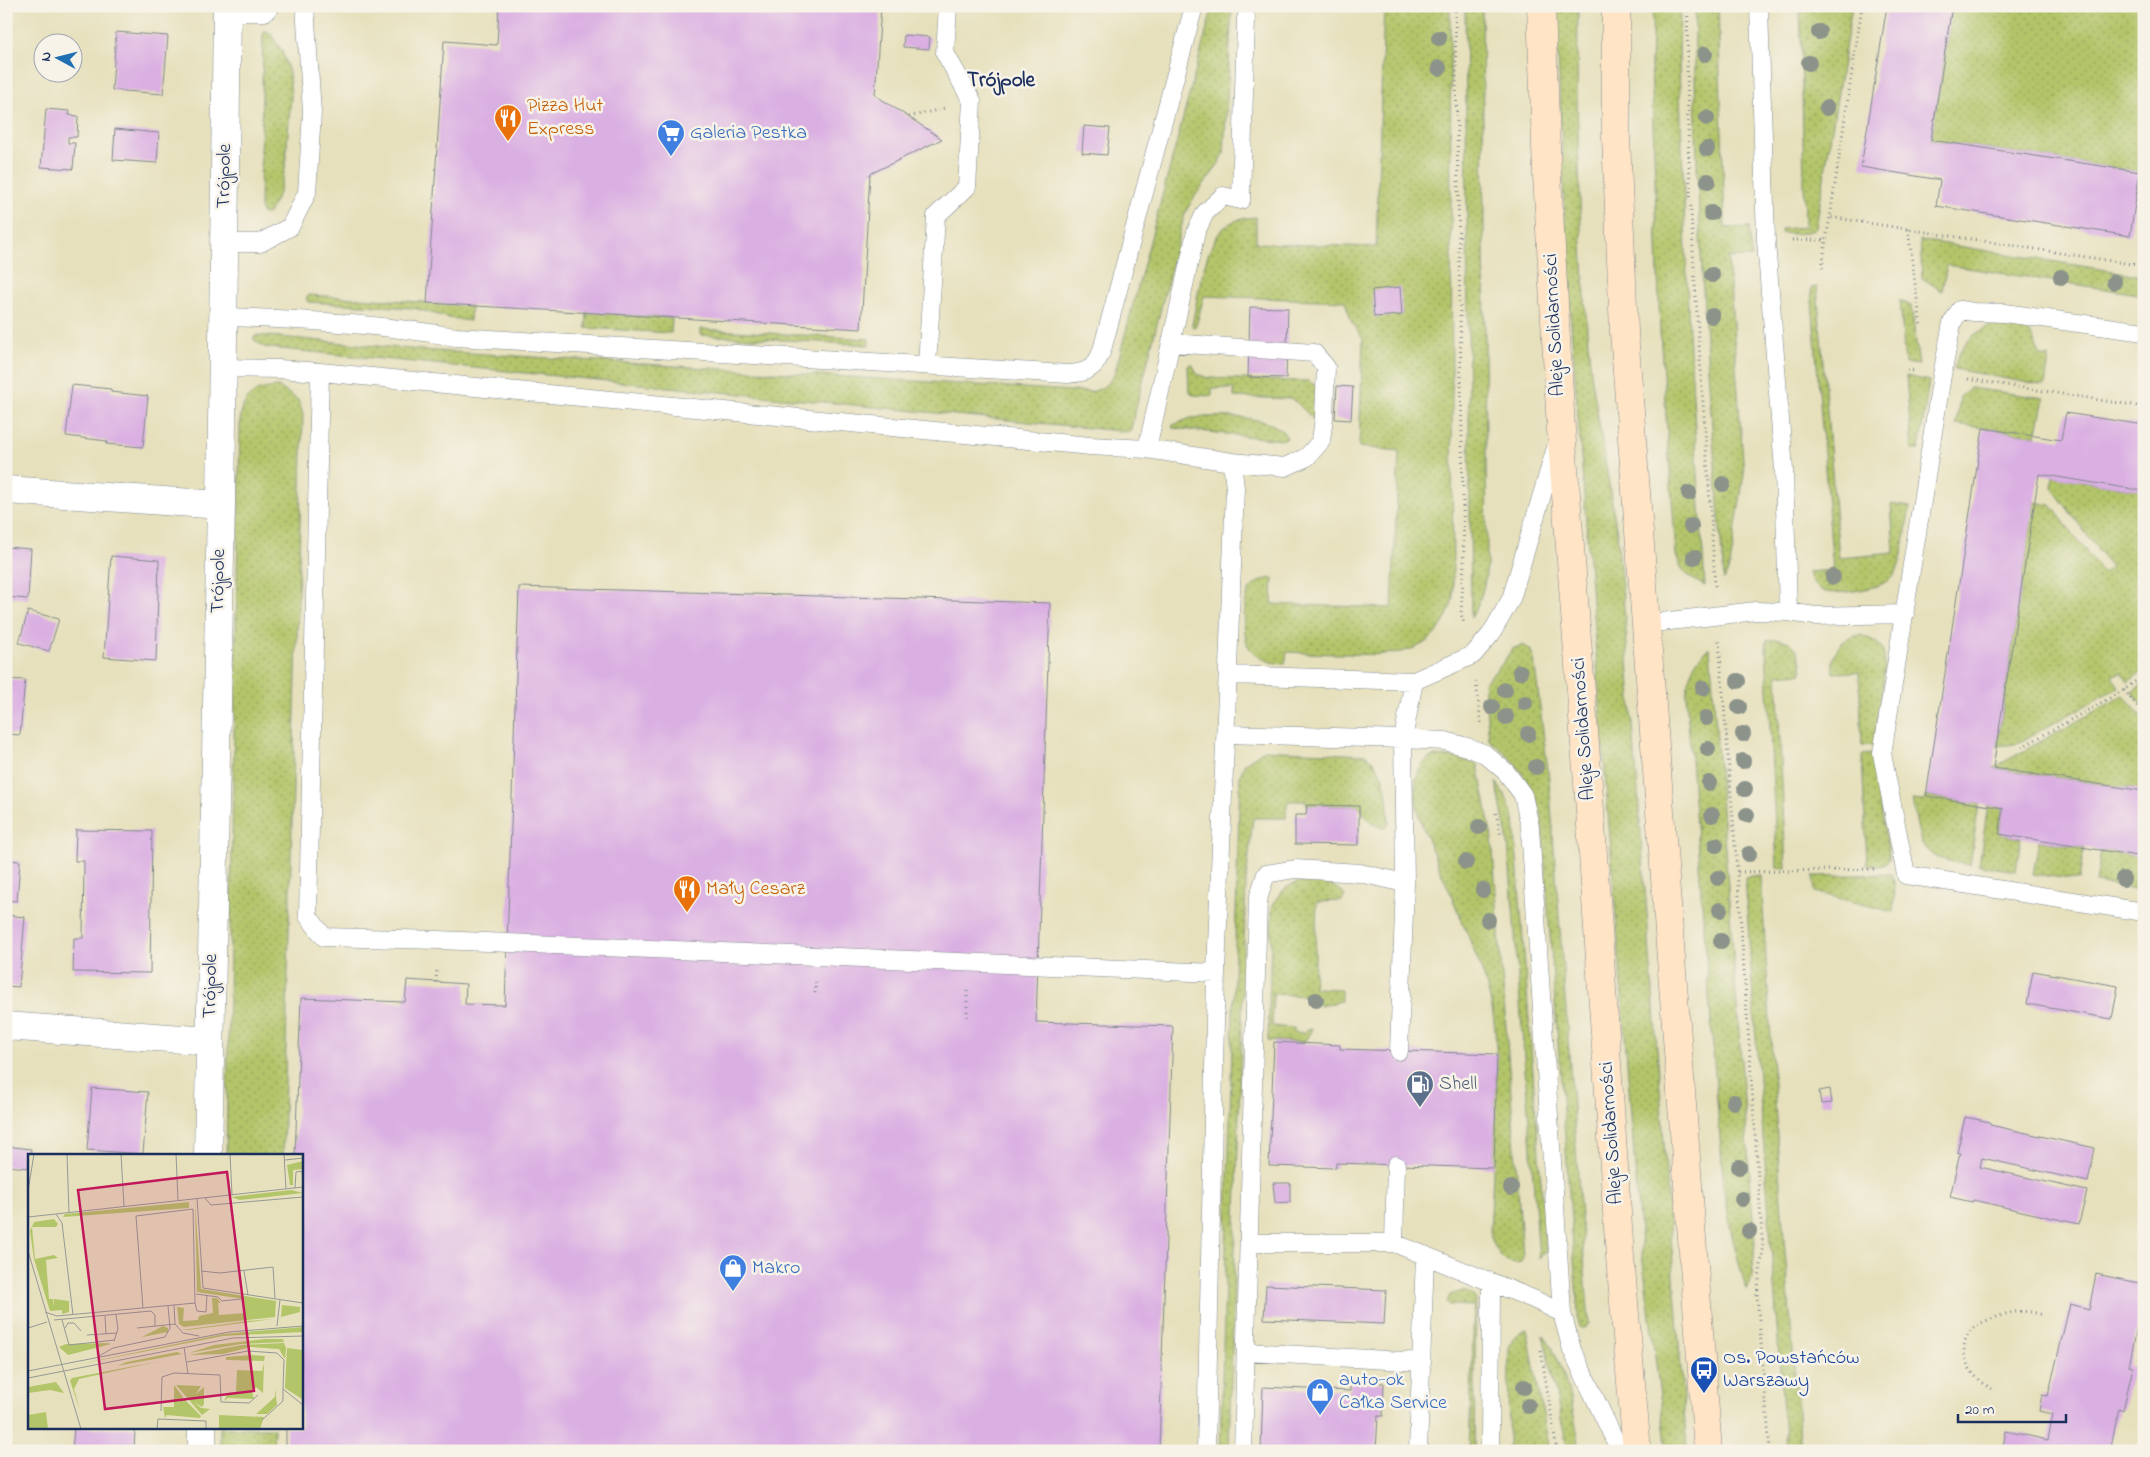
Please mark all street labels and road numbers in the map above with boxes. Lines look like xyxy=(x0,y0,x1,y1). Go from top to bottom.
street label: Trójpole xyxy=(210,143,240,209)
street label: Aleje Solidarności xyxy=(1537,253,1573,397)
street label: Trójpole xyxy=(204,548,234,614)
street label: Aleje Solidarności xyxy=(1565,656,1603,802)
street label: Trójpole xyxy=(196,953,226,1019)
street label: Aleje Solidarności xyxy=(1593,1060,1631,1206)

